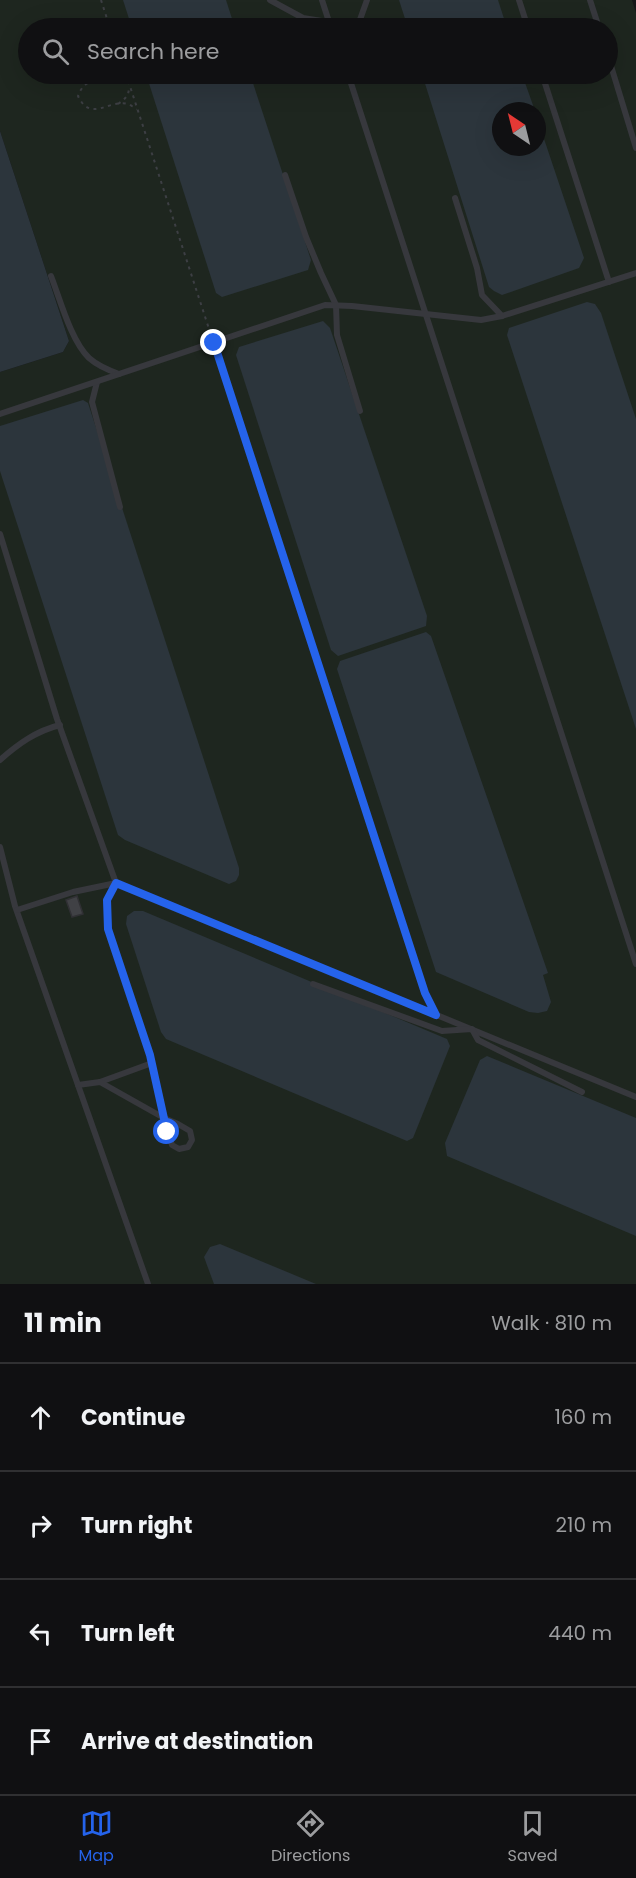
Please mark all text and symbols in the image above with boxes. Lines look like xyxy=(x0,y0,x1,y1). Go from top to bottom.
search box xyxy=(18,18,618,84)
icon: search xyxy=(39,35,72,68)
text: Search here xyxy=(87,36,220,67)
north arrow xyxy=(492,102,546,156)
route end xyxy=(200,329,226,355)
route start xyxy=(153,1118,179,1144)
text: 11 min xyxy=(24,1305,102,1341)
text: Walk · 810 m xyxy=(491,1309,612,1337)
icon: ahead xyxy=(24,1401,57,1434)
text: Continue xyxy=(81,1402,185,1433)
text: 160 m xyxy=(554,1403,612,1431)
icon: right xyxy=(24,1509,57,1542)
text: Turn right xyxy=(81,1510,192,1541)
text: 210 m xyxy=(556,1511,612,1539)
icon: left xyxy=(24,1617,57,1650)
text: Turn left xyxy=(81,1618,175,1649)
text: 440 m xyxy=(548,1619,612,1647)
icon: arrive xyxy=(24,1725,57,1758)
text: Arrive at destination xyxy=(81,1726,313,1757)
tab: Map xyxy=(79,1807,114,1868)
tab: Directions xyxy=(271,1807,350,1868)
tab: Saved xyxy=(508,1807,557,1868)

